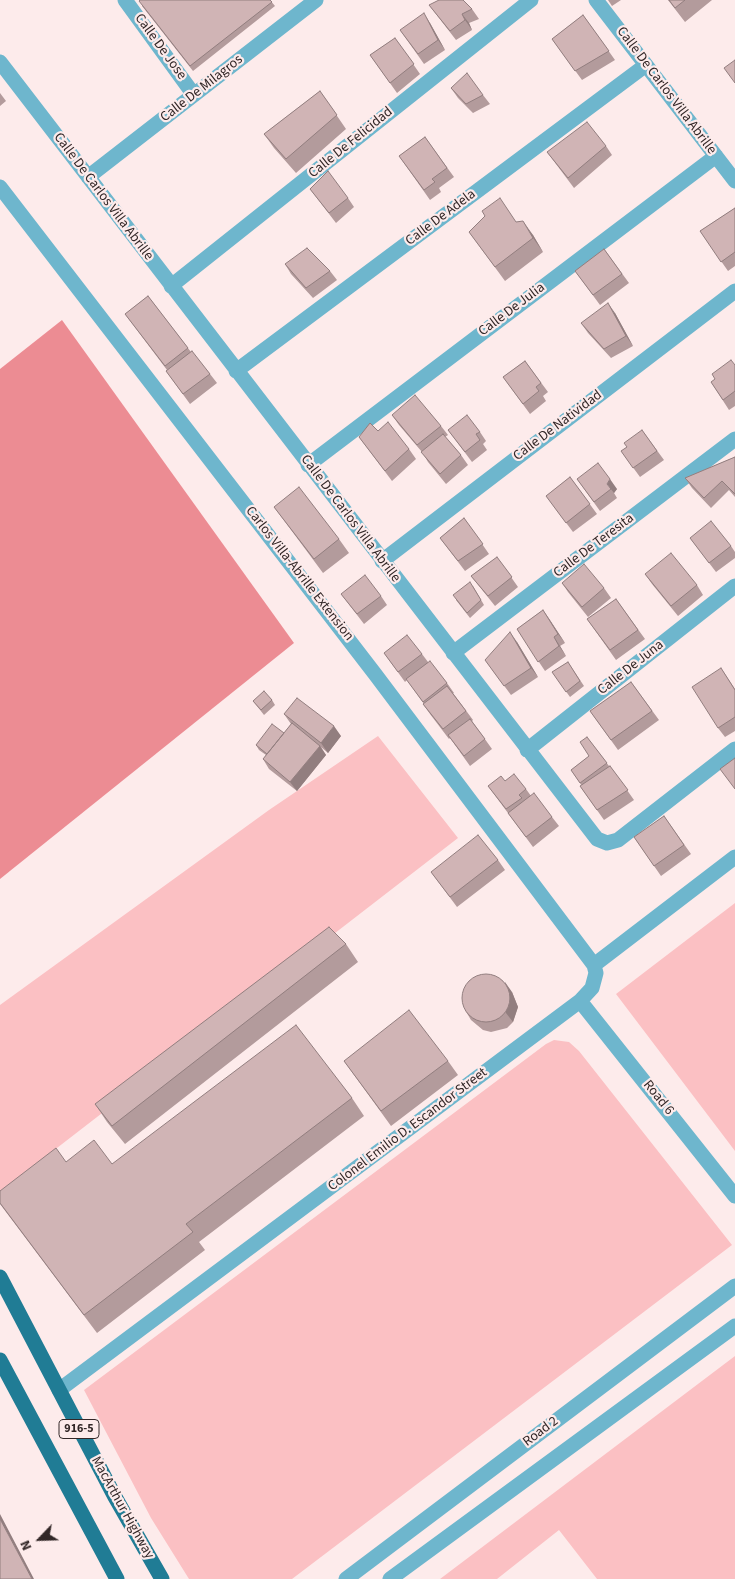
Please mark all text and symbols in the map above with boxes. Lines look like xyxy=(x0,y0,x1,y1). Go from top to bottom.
street label: Calle De Jose xyxy=(130,11,190,83)
street label: Calle De Carlos Villa Abrille xyxy=(613,24,719,158)
street label: Calle De Milagros xyxy=(158,52,246,126)
street label: Calle De Felicidad xyxy=(306,104,396,182)
street label: Calle De Carlos Villa Abrille xyxy=(50,130,156,264)
street label: Calle De Adela xyxy=(403,186,479,250)
street label: Calle De Julia xyxy=(476,280,548,340)
street label: Calle De Natividad xyxy=(510,387,606,465)
street label: Calle De Carlos Villa Abrille xyxy=(297,452,403,586)
street label: Carlos Villa-Abrille Extension xyxy=(241,503,357,645)
street label: Calle De Teresita xyxy=(551,510,637,582)
street label: Calle De Juna xyxy=(595,637,667,699)
street label: Colonel Emilio D. Escandor Street xyxy=(325,1065,491,1195)
street label: Road 6 xyxy=(639,1077,677,1119)
street label: Road 2 xyxy=(520,1413,562,1451)
road number: 916-5 xyxy=(59,1420,99,1438)
street label: MacArthur Highway xyxy=(87,1454,157,1562)
north arrow xyxy=(15,1514,65,1564)
text: N xyxy=(15,1537,37,1553)

